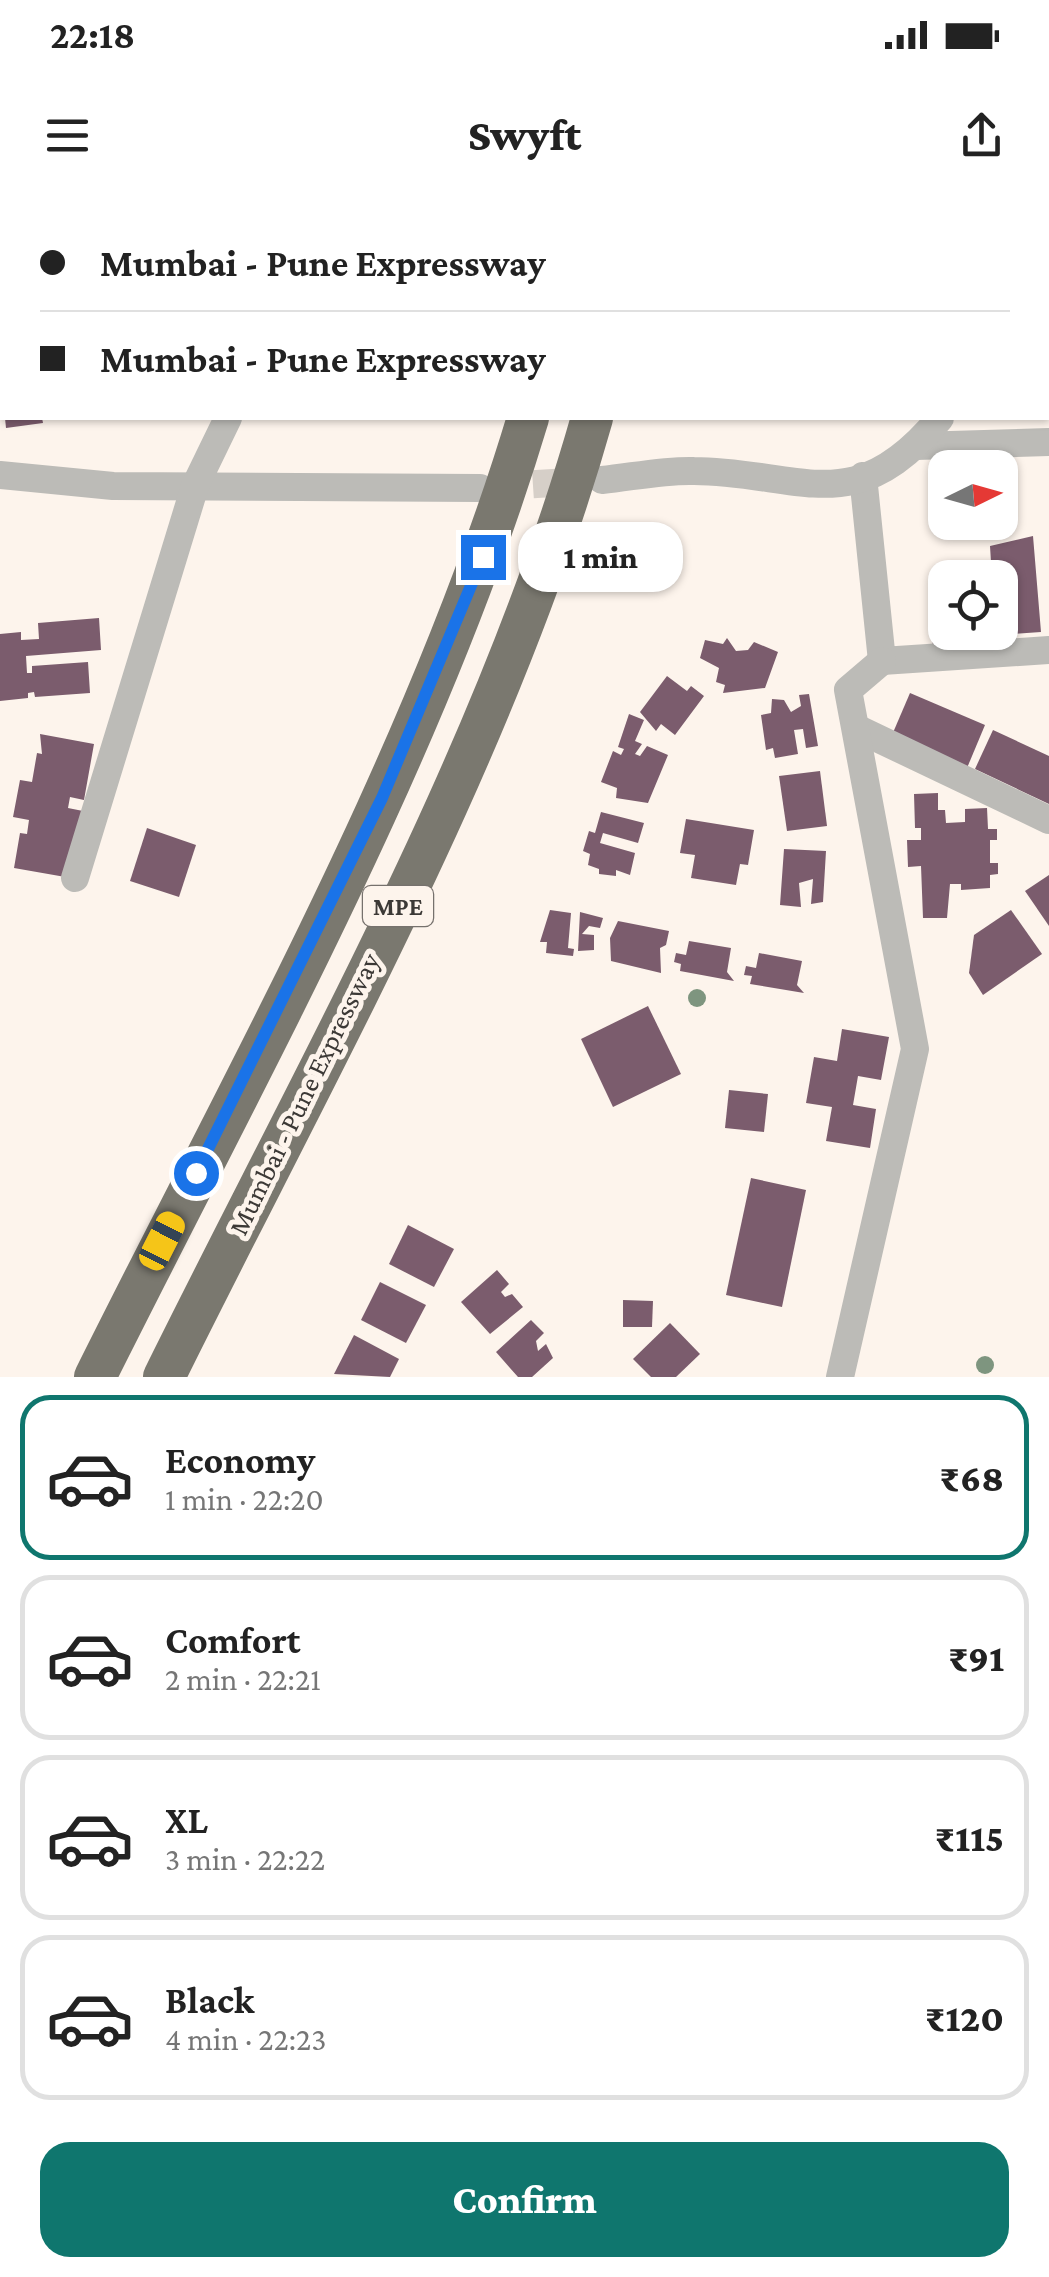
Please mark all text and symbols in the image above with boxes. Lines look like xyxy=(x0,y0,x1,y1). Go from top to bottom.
text: 22:18 xyxy=(50,14,135,56)
icon: menu xyxy=(40,108,95,163)
icon: share xyxy=(954,108,1009,163)
text: Swyft xyxy=(468,110,581,160)
text: Mumbai - Pune Expressway xyxy=(100,242,546,284)
text: Mumbai - Pune Expressway xyxy=(100,338,546,380)
north arrow xyxy=(928,450,1018,540)
map controls xyxy=(928,450,1018,650)
callout: 1 min xyxy=(518,522,683,592)
route end xyxy=(461,535,506,580)
text: 1 min xyxy=(563,539,638,575)
button: locate xyxy=(928,560,1018,650)
road number: MPE xyxy=(363,886,433,926)
street label: Mumbai - Pune Expressway xyxy=(222,947,386,1240)
route start xyxy=(174,1151,219,1196)
car xyxy=(135,1207,189,1275)
icon: car xyxy=(45,1433,135,1523)
text: Economy xyxy=(165,1439,315,1481)
text: ₹68 xyxy=(940,1457,1004,1499)
text: 1 min · 22:20 xyxy=(165,1481,324,1517)
icon: car xyxy=(45,1613,135,1703)
text: Comfort xyxy=(165,1619,301,1661)
text: ₹91 xyxy=(948,1637,1004,1679)
text: 2 min · 22:21 xyxy=(165,1661,321,1697)
icon: car xyxy=(45,1793,135,1883)
text: XL xyxy=(165,1799,208,1841)
text: ₹115 xyxy=(935,1817,1004,1859)
text: 3 min · 22:22 xyxy=(165,1841,325,1877)
icon: car xyxy=(45,1973,135,2063)
text: Black xyxy=(165,1979,254,2021)
text: ₹120 xyxy=(925,1997,1004,2039)
text: 4 min · 22:23 xyxy=(165,2021,326,2057)
button: Confirm xyxy=(40,2142,1009,2257)

